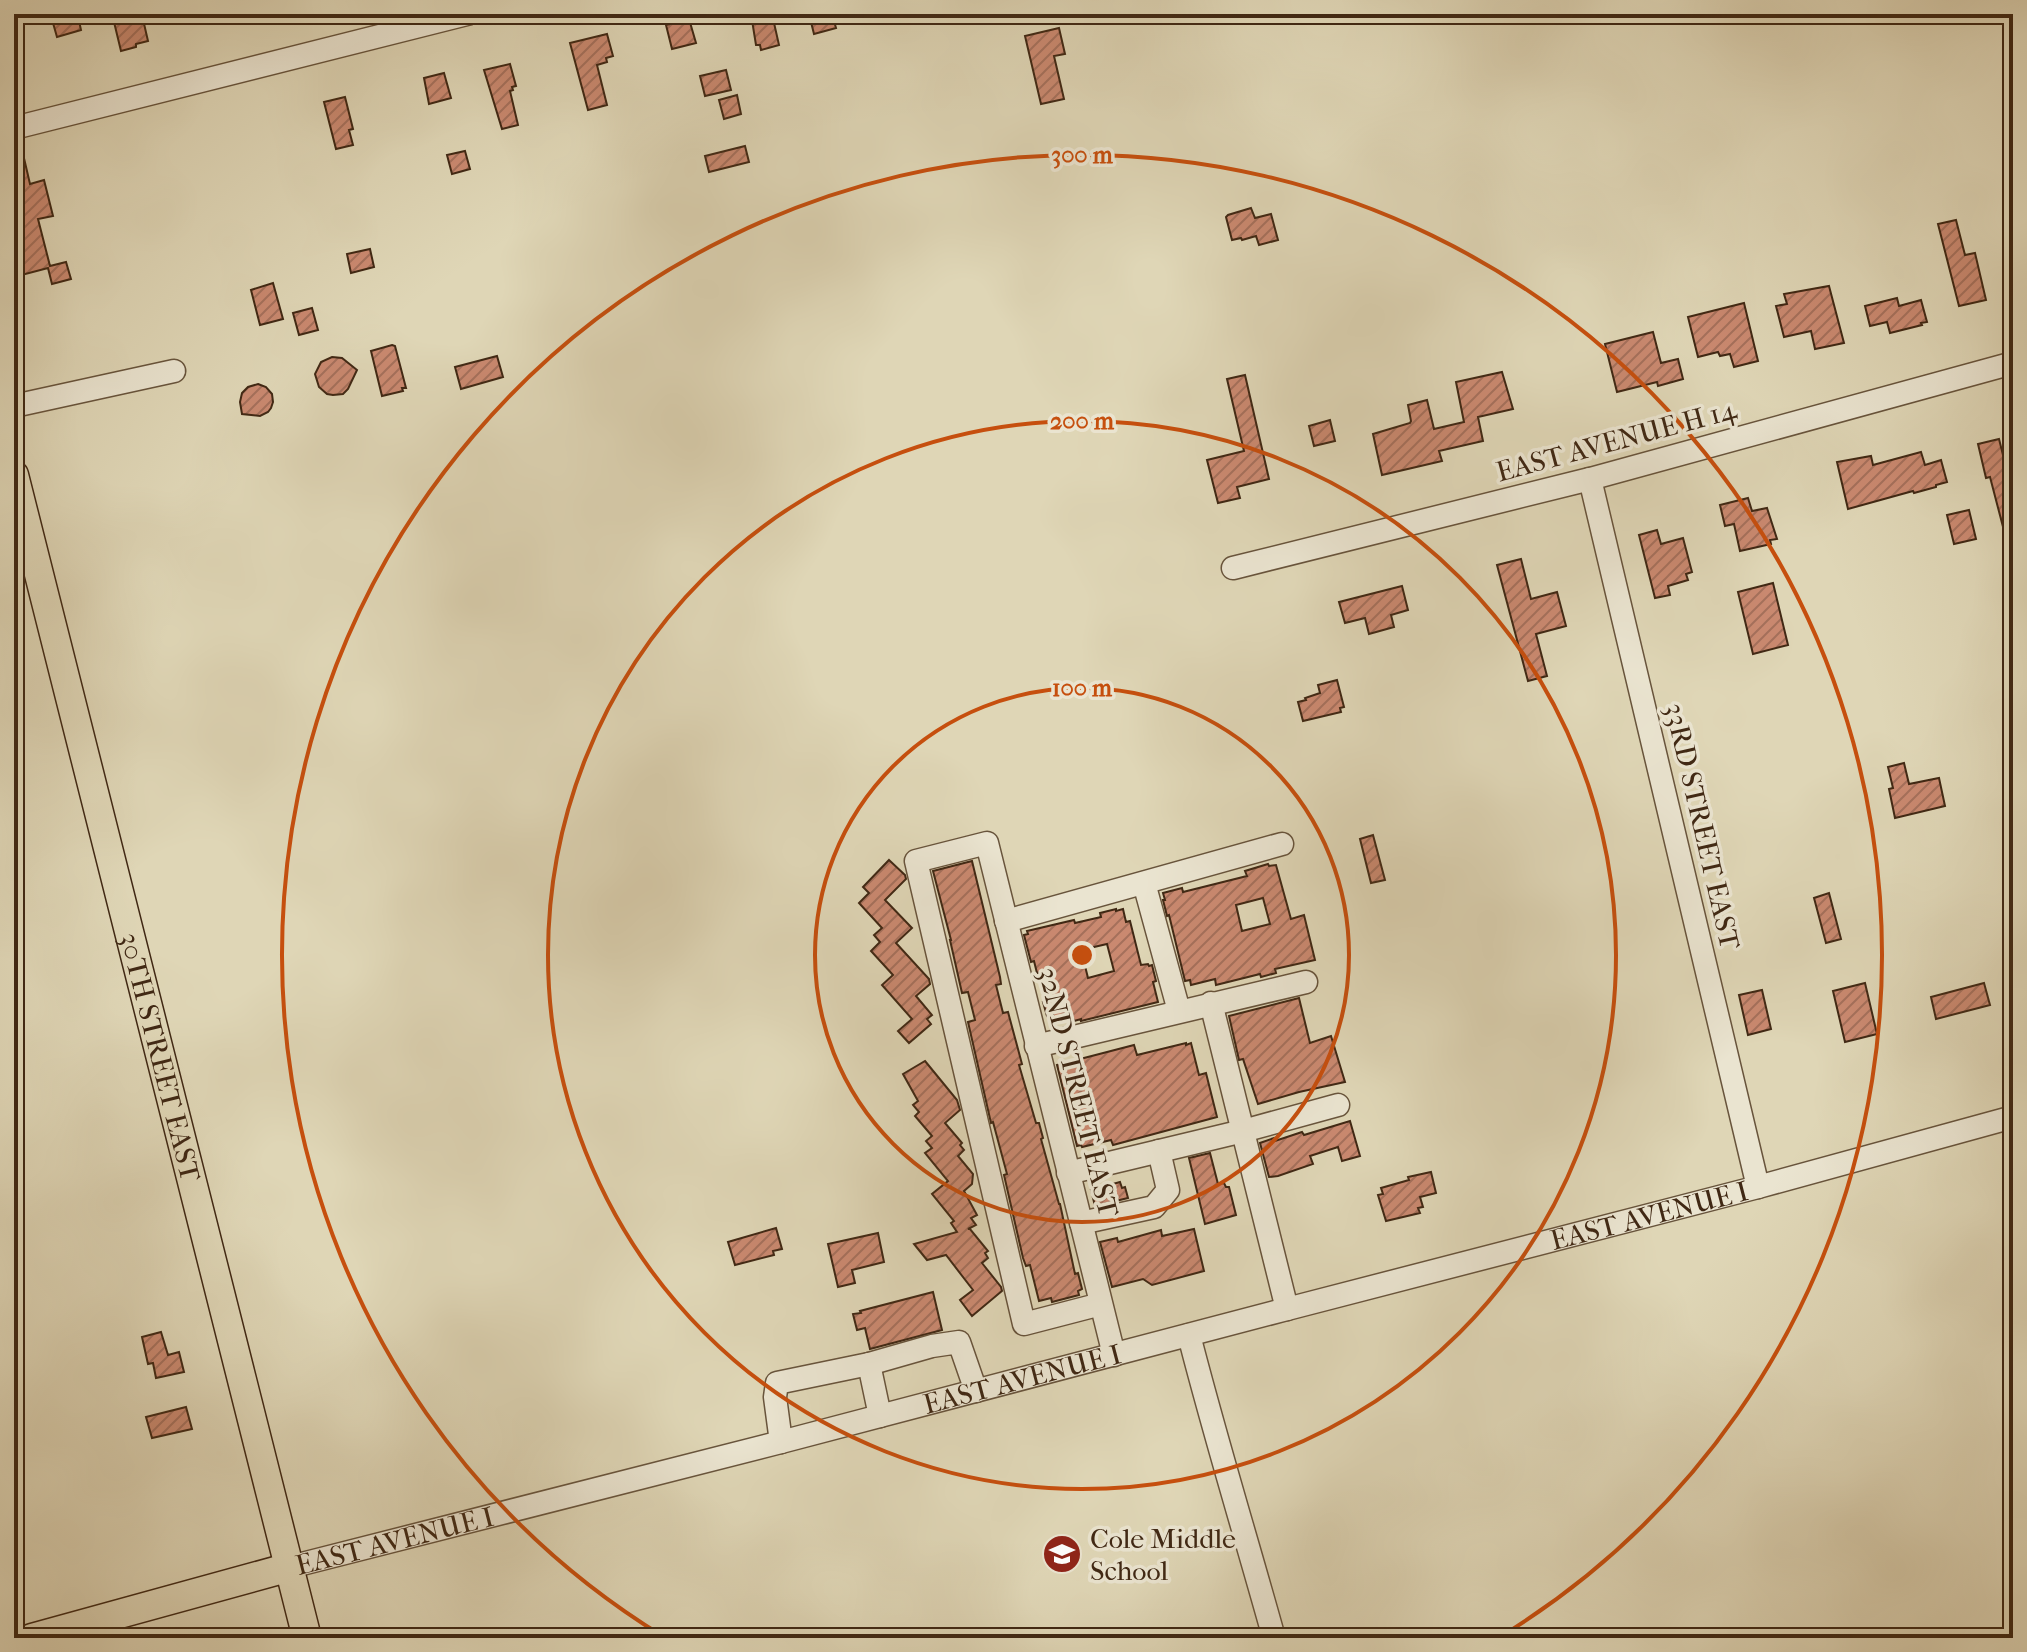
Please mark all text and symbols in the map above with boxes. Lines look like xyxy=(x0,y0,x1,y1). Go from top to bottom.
text: 300 m xyxy=(1051,141,1114,169)
street label: EAST AVENUE H 14 xyxy=(1492,392,1741,488)
text: 200 m xyxy=(1050,407,1115,435)
text: 100 m xyxy=(1052,674,1113,702)
street label: 33RD STREET EAST xyxy=(1658,700,1747,954)
street label: 30TH STREET EAST xyxy=(113,929,208,1186)
centre of rings xyxy=(1068,941,1096,969)
street label: 32ND STREET EAST xyxy=(1032,964,1126,1221)
street label: EAST AVENUE I xyxy=(1547,1174,1752,1257)
street label: EAST AVENUE I xyxy=(920,1337,1125,1421)
street label: EAST AVENUE I xyxy=(292,1500,498,1582)
place label: Cole Middle School xyxy=(1090,1522,1236,1587)
school or university icon: Cole Middle School xyxy=(1041,1533,1083,1575)

